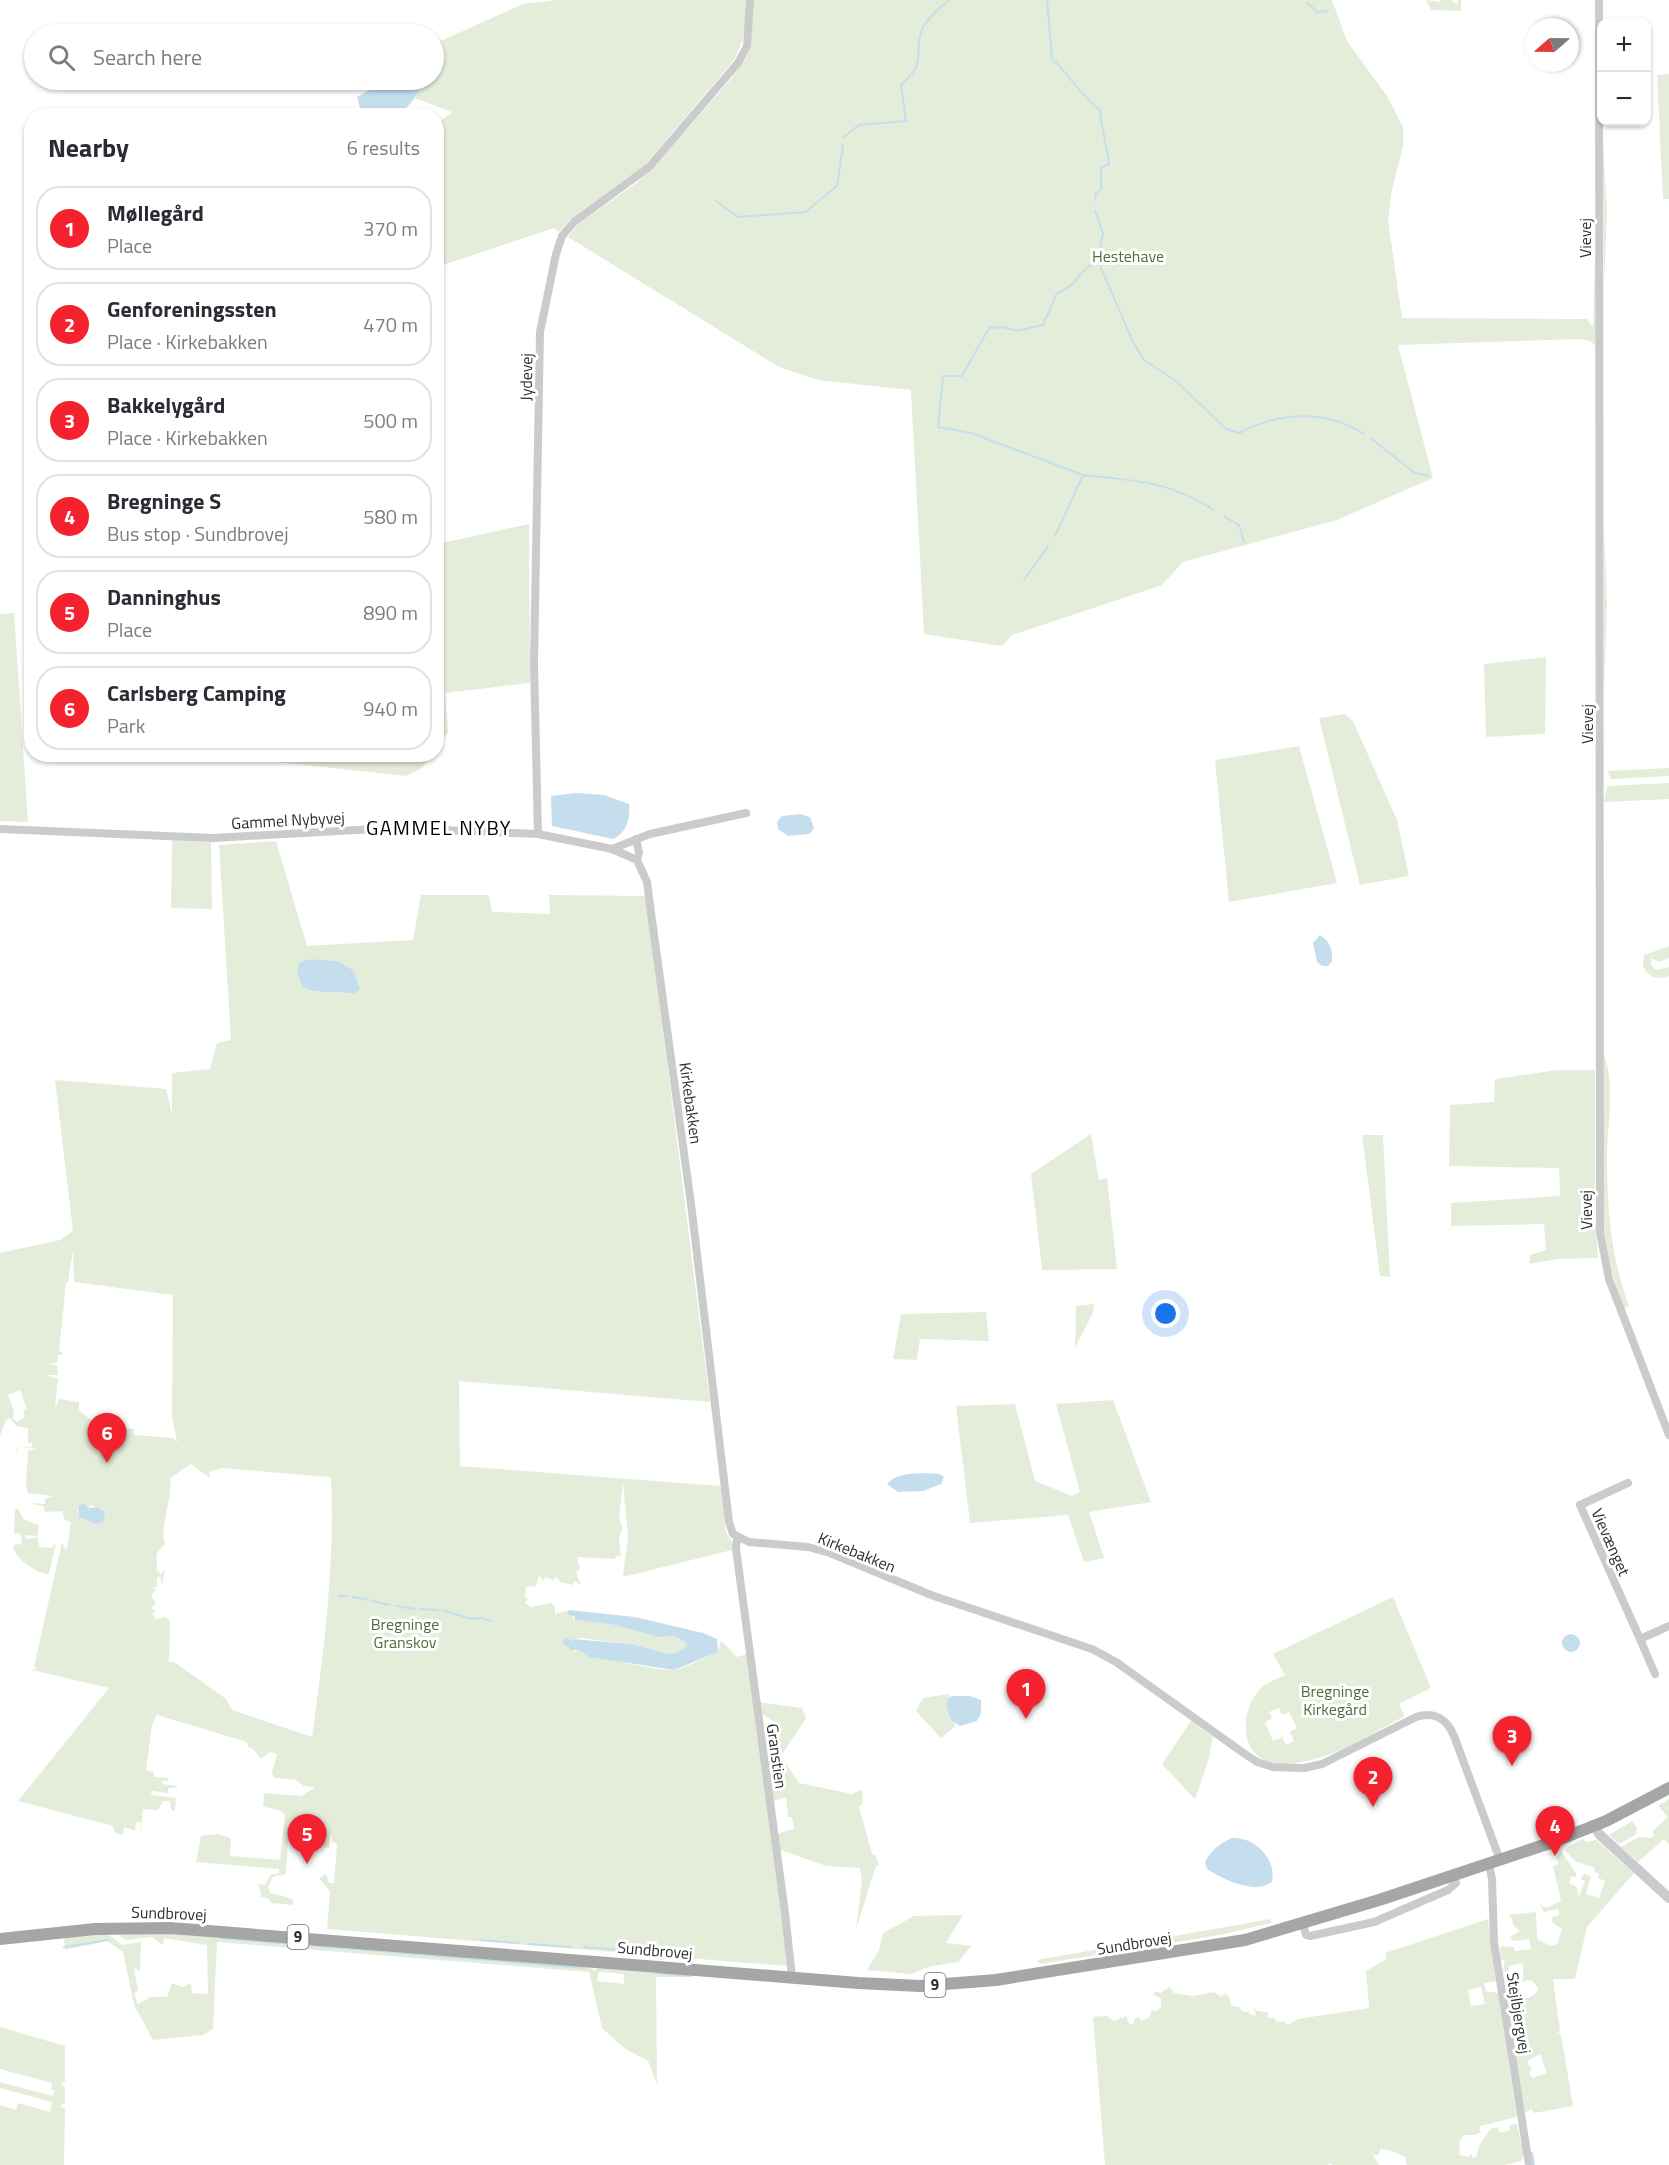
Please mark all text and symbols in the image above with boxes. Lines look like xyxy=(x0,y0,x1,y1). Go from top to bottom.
north arrow xyxy=(1525,18,1579,72)
map controls xyxy=(1597,18,1651,126)
button: + xyxy=(1597,18,1651,72)
search box xyxy=(24,24,444,90)
text: Search here xyxy=(93,40,202,74)
icon: search xyxy=(45,41,78,74)
button: − xyxy=(1597,72,1651,126)
text: Nearby xyxy=(48,128,129,167)
text: 6 results xyxy=(347,132,420,163)
text: Møllegård xyxy=(107,196,204,230)
text: 1 xyxy=(64,213,75,244)
text: 370 m xyxy=(363,213,418,244)
street label: Vievej xyxy=(1573,218,1597,258)
text: Place xyxy=(107,230,152,261)
park label: Hestehave xyxy=(1092,244,1164,268)
text: Genforeningssten xyxy=(107,292,277,326)
text: 2 xyxy=(64,309,75,340)
text: 470 m xyxy=(363,309,418,340)
text: Place · Kirkebakken xyxy=(107,326,268,357)
street label: Jydevej xyxy=(514,353,538,401)
text: Bakkelygård xyxy=(107,388,225,422)
text: 3 xyxy=(64,405,75,436)
text: 500 m xyxy=(363,405,418,436)
text: Place · Kirkebakken xyxy=(107,422,268,453)
text: Bregninge S xyxy=(107,484,221,518)
text: 4 xyxy=(64,501,75,532)
text: 580 m xyxy=(363,501,418,532)
text: Bus stop · Sundbrovej xyxy=(107,518,289,549)
text: Danninghus xyxy=(107,580,221,614)
text: 5 xyxy=(64,597,75,628)
text: 890 m xyxy=(363,597,418,628)
text: Place xyxy=(107,614,152,645)
text: Carlsberg Camping xyxy=(107,676,286,710)
text: 6 xyxy=(64,693,75,724)
text: 940 m xyxy=(363,693,418,724)
street label: Vievej xyxy=(1575,704,1599,744)
text: Park xyxy=(107,710,145,741)
street label: Gammel Nybyvej xyxy=(231,805,345,835)
district label: GAMMEL NYBY xyxy=(366,812,512,843)
street label: Kirkebakken xyxy=(673,1061,709,1145)
street label: Vievej xyxy=(1574,1190,1598,1230)
your location xyxy=(1151,1299,1180,1328)
pin: 6 xyxy=(88,1414,126,1463)
street label: Vievænget xyxy=(1585,1504,1637,1580)
street label: Kirkebakken xyxy=(815,1526,899,1578)
park label: Bregninge Granskov xyxy=(371,1612,439,1654)
pin: 1 xyxy=(1006,1670,1046,1719)
park label: Bregninge Kirkegård xyxy=(1301,1679,1369,1721)
pin: 3 xyxy=(1492,1716,1532,1766)
street label: Granstien xyxy=(761,1722,793,1790)
pin: 2 xyxy=(1354,1758,1392,1807)
pin: 4 xyxy=(1536,1806,1574,1856)
pin: 5 xyxy=(288,1814,326,1864)
street label: Sundbrovej xyxy=(131,1900,207,1926)
road number: 9 xyxy=(288,1925,308,1949)
street label: Sundbrovej xyxy=(1095,1925,1173,1961)
street label: Sundbrovej xyxy=(616,1935,694,1965)
street label: Stejlbjergvej xyxy=(1501,1971,1537,2055)
road number: 9 xyxy=(924,1973,946,1997)

